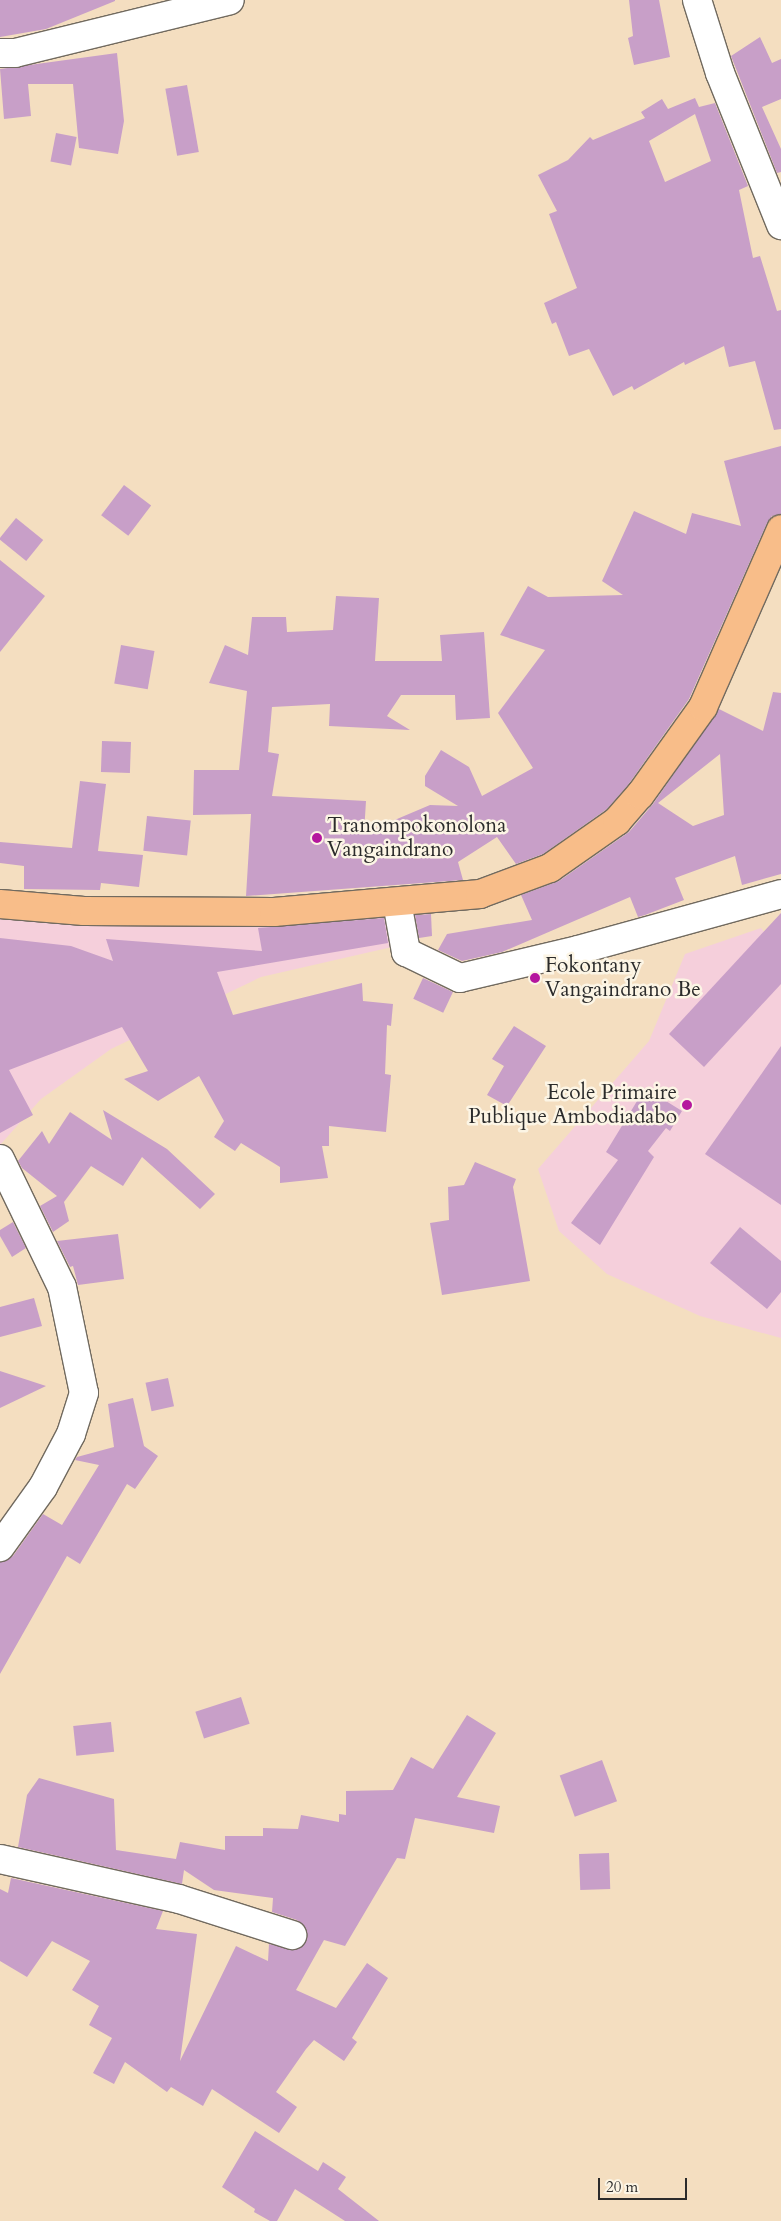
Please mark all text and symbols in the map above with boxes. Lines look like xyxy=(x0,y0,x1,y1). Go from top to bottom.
place label: Tranompokonolona Vangaindrano xyxy=(327,813,506,863)
marker: Tranompokonolona Vangaindrano xyxy=(311,832,323,844)
place label: Fokontany Vangaindrano Be xyxy=(545,953,701,1003)
marker: Fokontany Vangaindrano Be xyxy=(529,972,541,984)
place label: Ecole Primaire Publique Ambodiadabo xyxy=(468,1080,677,1130)
marker: Ecole Primaire Publique Ambodiadabo xyxy=(681,1099,693,1111)
scale bar xyxy=(601,2168,690,2200)
text: 20 m xyxy=(606,2177,638,2197)

